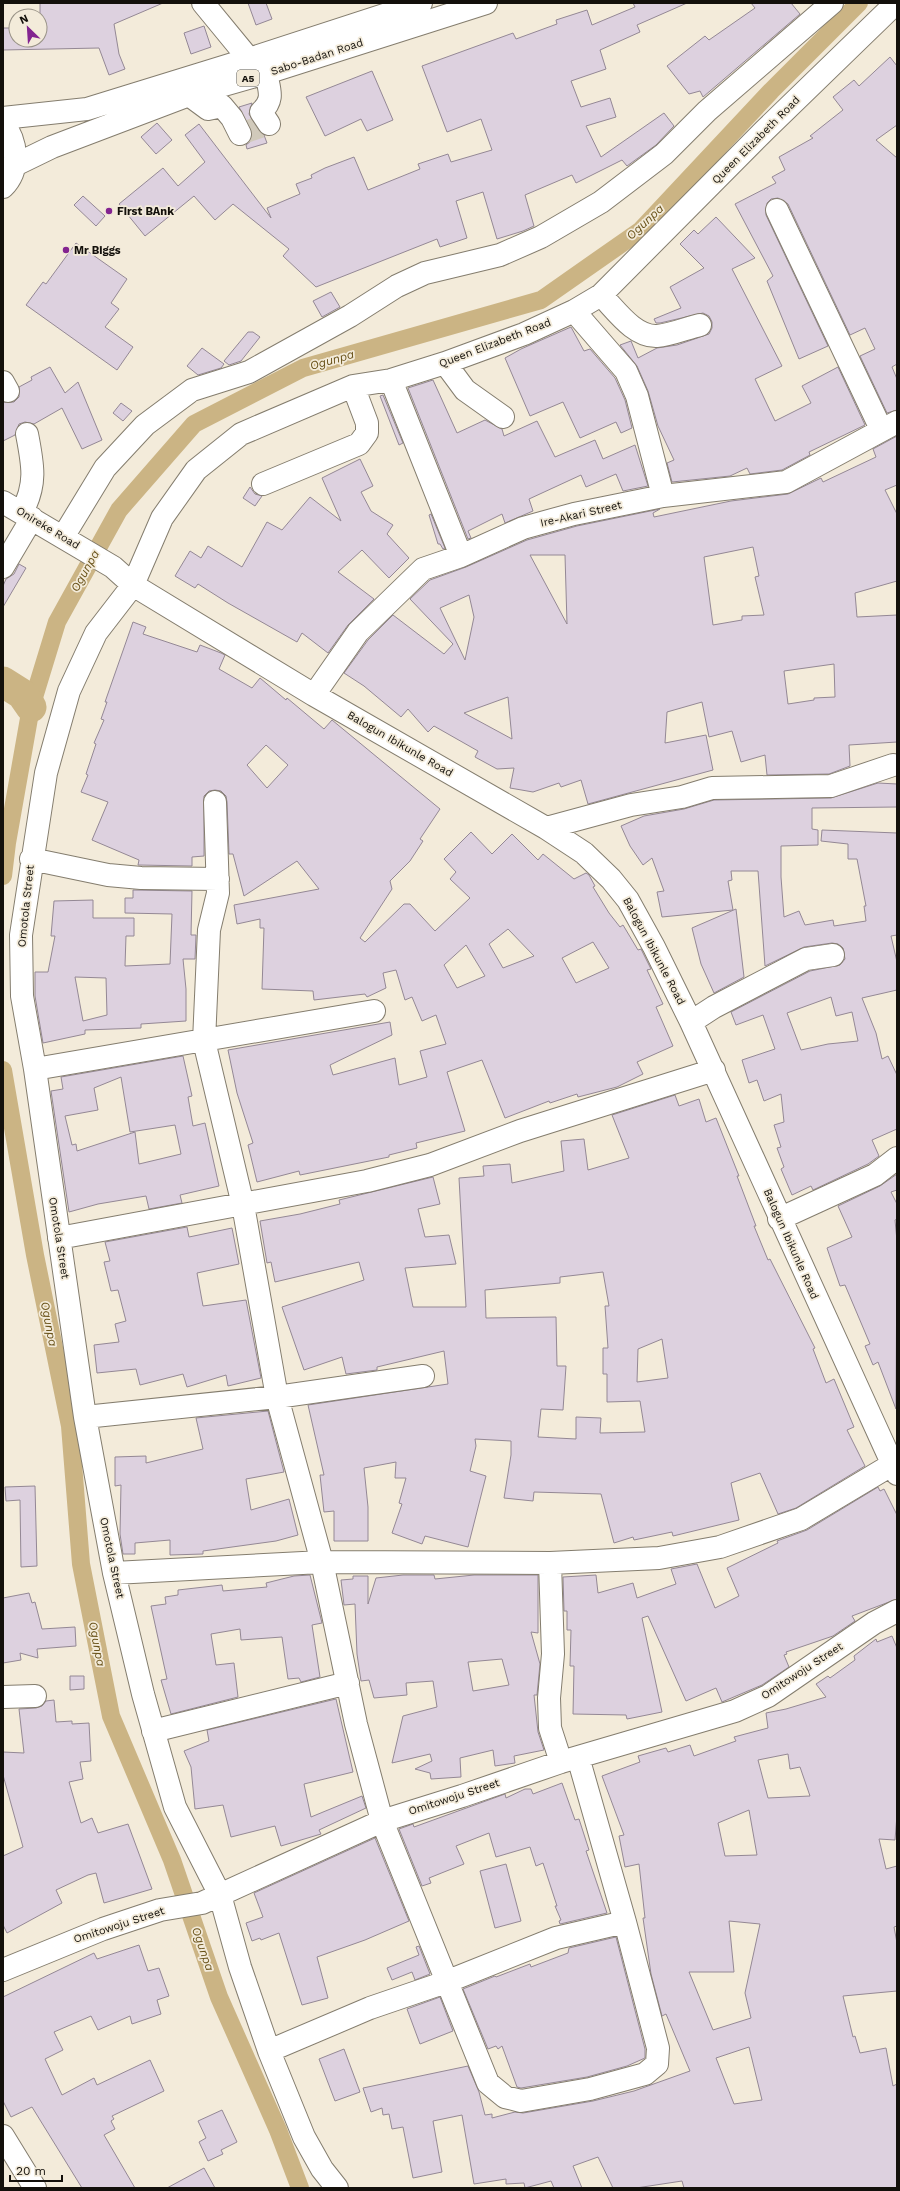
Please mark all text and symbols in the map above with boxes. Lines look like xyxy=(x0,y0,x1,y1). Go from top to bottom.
north arrow xyxy=(8,8,48,48)
text: N xyxy=(18,12,30,27)
street label: Sabo-Badan Road xyxy=(269,36,365,78)
road number: A5 xyxy=(237,70,259,86)
street label: Queen Elizabeth Road xyxy=(709,93,803,187)
water label: Ogunpa xyxy=(624,201,667,243)
place label: First BAnk xyxy=(117,205,174,218)
marker: First BAnk xyxy=(104,206,114,216)
place label: Mr Biggs xyxy=(74,244,121,257)
marker: Mr Biggs xyxy=(61,245,71,255)
street label: Queen Elizabeth Road xyxy=(437,316,553,370)
water label: Ogunpa xyxy=(308,347,356,373)
street label: Ire-Akari Street xyxy=(539,498,623,530)
street label: Onireke Road xyxy=(14,504,82,552)
water label: Ogunpa xyxy=(68,547,102,594)
street label: Balogun Ibikunle Road xyxy=(345,708,455,780)
street label: Omotola Street xyxy=(15,864,37,948)
street label: Balogun Ibikunle Road xyxy=(620,895,688,1007)
street label: Balogun Ibikunle Road xyxy=(761,1187,821,1301)
street label: Omotola Street xyxy=(46,1196,72,1280)
water label: Ogunpa xyxy=(38,1300,60,1348)
street label: Omotola Street xyxy=(97,1516,127,1600)
water label: Ogunpa xyxy=(86,1620,108,1668)
street label: Omitowoju Street xyxy=(759,1640,846,1702)
street label: Omitowoju Street xyxy=(407,1776,501,1818)
street label: Omitowoju Street xyxy=(72,1904,166,1946)
water label: Ogunpa xyxy=(189,1925,217,1973)
scale bar xyxy=(10,2157,62,2183)
text: 20 m xyxy=(16,2164,46,2178)

